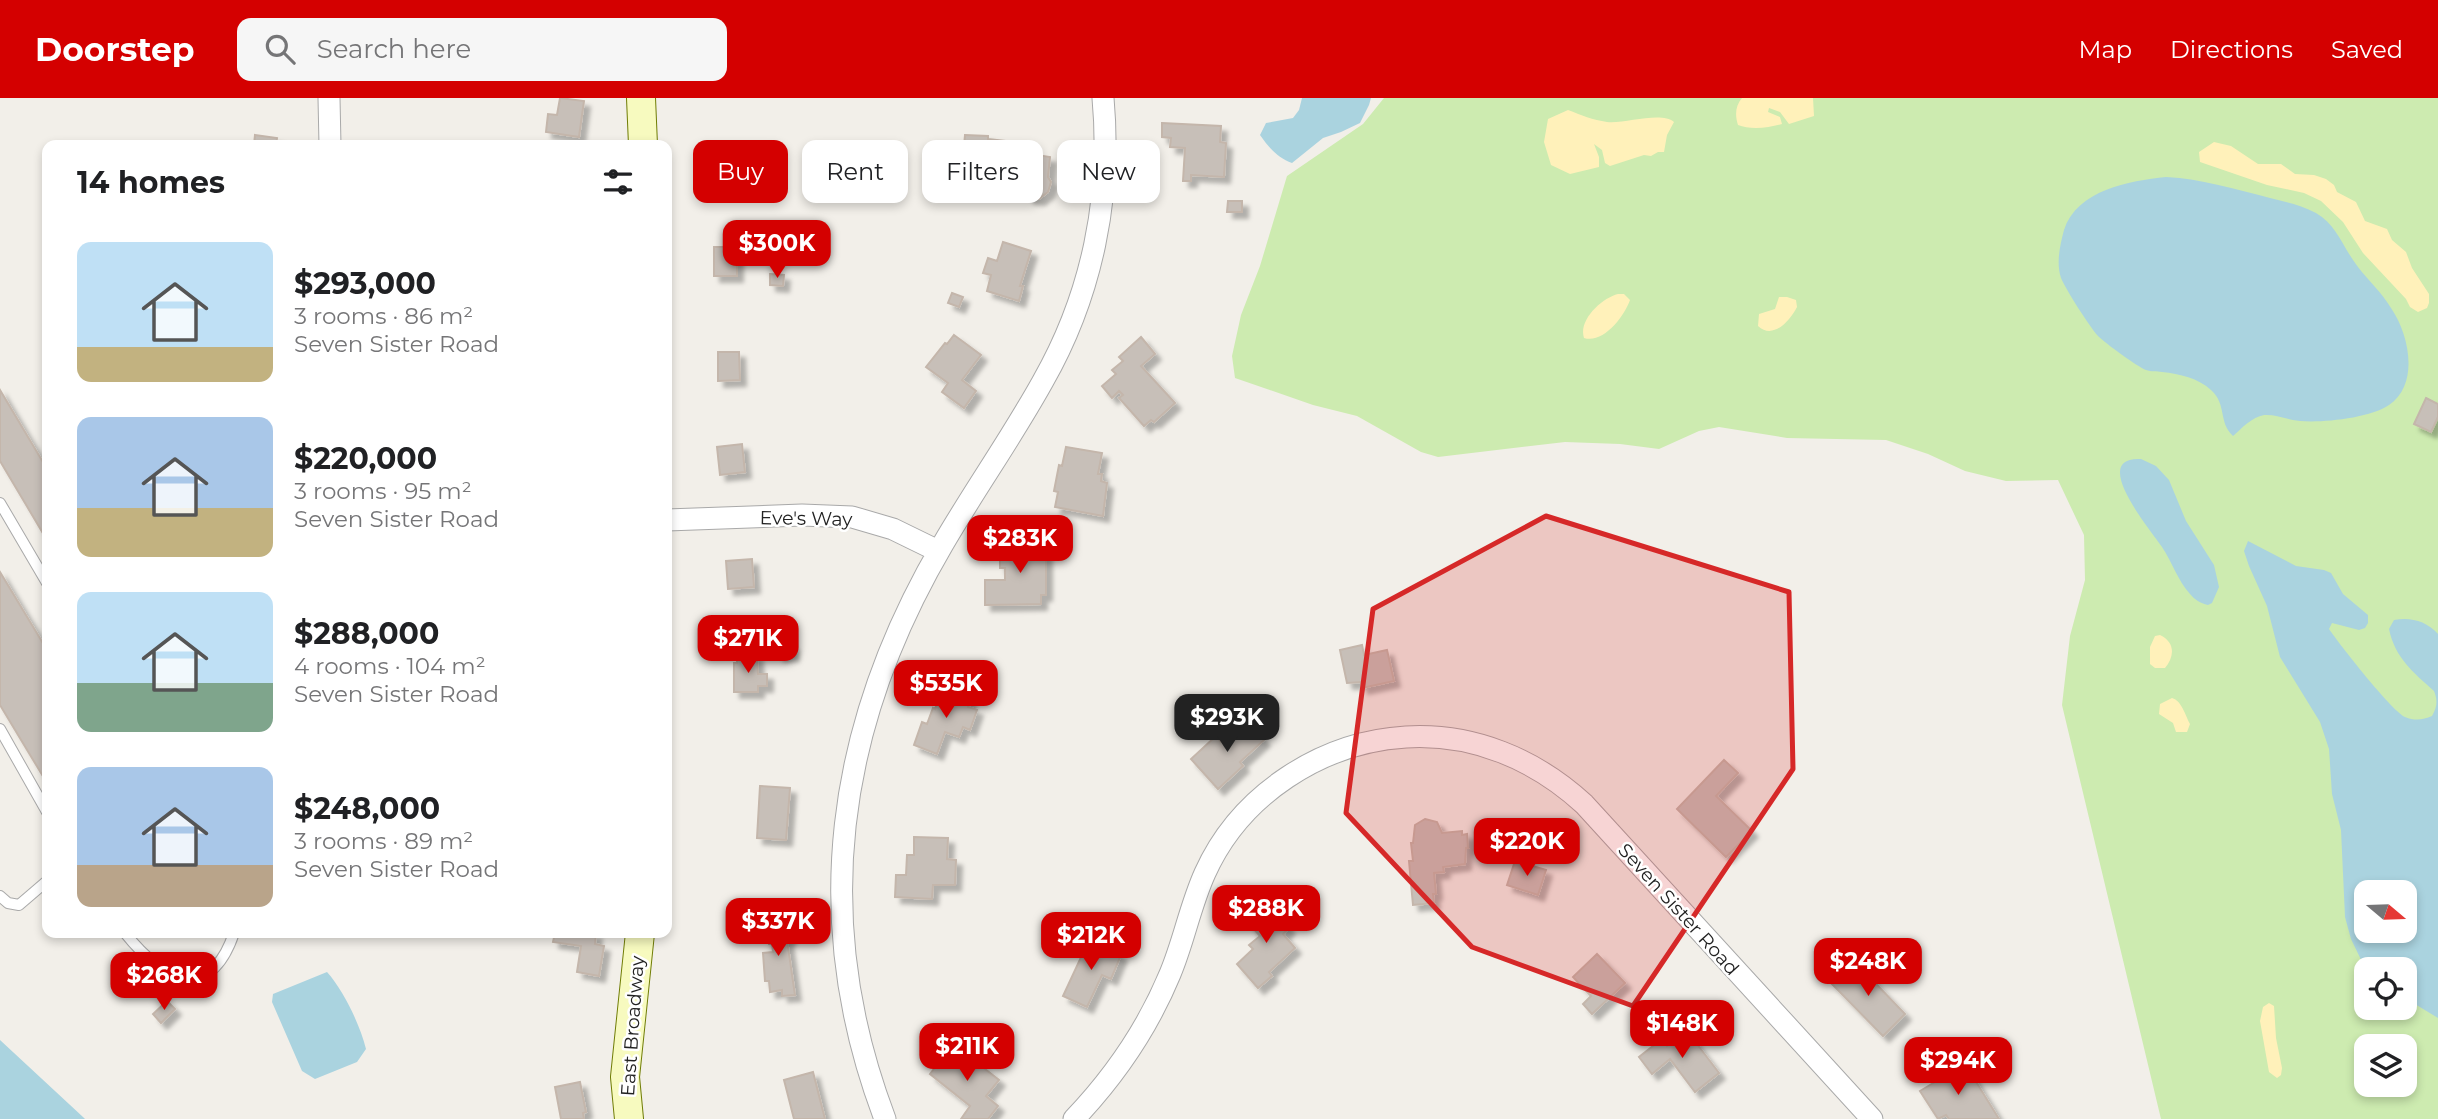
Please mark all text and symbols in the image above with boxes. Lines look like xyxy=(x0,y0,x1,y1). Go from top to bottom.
search box xyxy=(237,18,727,81)
text: Doorstep xyxy=(35,29,195,69)
icon: search xyxy=(261,30,299,68)
text: Search here xyxy=(317,33,471,65)
text: Map xyxy=(2079,35,2132,64)
text: Directions xyxy=(2170,35,2293,64)
text: Saved xyxy=(2331,35,2403,64)
chip: Buy xyxy=(693,140,788,203)
chip: Rent xyxy=(802,140,908,203)
chip: Filters xyxy=(922,140,1043,203)
chip: New xyxy=(1057,140,1160,203)
icon: filters xyxy=(599,163,637,201)
text: 14 homes xyxy=(77,164,225,201)
pin: $300K xyxy=(728,220,826,280)
text: $300K xyxy=(739,229,815,257)
text: $293,000 xyxy=(294,265,436,302)
icon: home xyxy=(133,270,217,354)
text: 3 rooms · 86 m² xyxy=(294,302,473,330)
text: Seven Sister Road xyxy=(294,330,499,358)
text: $220,000 xyxy=(294,440,437,477)
icon: home xyxy=(133,445,217,529)
text: 3 rooms · 95 m² xyxy=(294,477,472,505)
text: Seven Sister Road xyxy=(294,505,499,533)
street label: Eve's Way xyxy=(759,506,853,531)
pin: $283K xyxy=(971,516,1069,575)
text: $283K xyxy=(983,524,1057,552)
text: $288,000 xyxy=(294,615,439,652)
pin: $271K xyxy=(699,616,797,675)
icon: home xyxy=(133,620,217,704)
text: $271K xyxy=(714,624,782,652)
text: 4 rooms · 104 m² xyxy=(294,652,486,680)
pin: $535K xyxy=(897,660,995,720)
text: $535K xyxy=(910,669,982,697)
text: Seven Sister Road xyxy=(294,680,499,708)
pin: $293K xyxy=(1178,694,1276,754)
text: $293K xyxy=(1190,703,1264,731)
text: $248,000 xyxy=(294,790,440,827)
icon: home xyxy=(133,795,217,879)
pin: $220K xyxy=(1478,818,1576,878)
text: 3 rooms · 89 m² xyxy=(294,827,473,855)
text: $220K xyxy=(1490,827,1564,855)
street label: Seven Sister Road xyxy=(1613,839,1744,980)
text: Seven Sister Road xyxy=(294,855,499,883)
north arrow xyxy=(2354,880,2417,943)
map controls xyxy=(2354,880,2417,1097)
pin: $288K xyxy=(1217,886,1315,945)
text: $288K xyxy=(1228,894,1304,922)
pin: $337K xyxy=(729,898,827,958)
text: $337K xyxy=(742,907,814,935)
pin: $212K xyxy=(1042,912,1140,972)
text: $212K xyxy=(1057,921,1125,949)
pin: $248K xyxy=(1819,939,1917,998)
text: $248K xyxy=(1830,947,1906,975)
pin: $268K xyxy=(115,953,213,1012)
street label: East Broadway xyxy=(616,954,649,1097)
button: locate xyxy=(2354,957,2417,1020)
text: $268K xyxy=(126,961,202,989)
pin: $148K xyxy=(1633,1000,1731,1060)
text: $148K xyxy=(1646,1009,1718,1037)
pin: $211K xyxy=(918,1024,1016,1083)
text: $211K xyxy=(935,1032,999,1060)
button: layers xyxy=(2354,1034,2417,1097)
pin: $294K xyxy=(1909,1038,2007,1097)
text: $294K xyxy=(1920,1046,1996,1074)

